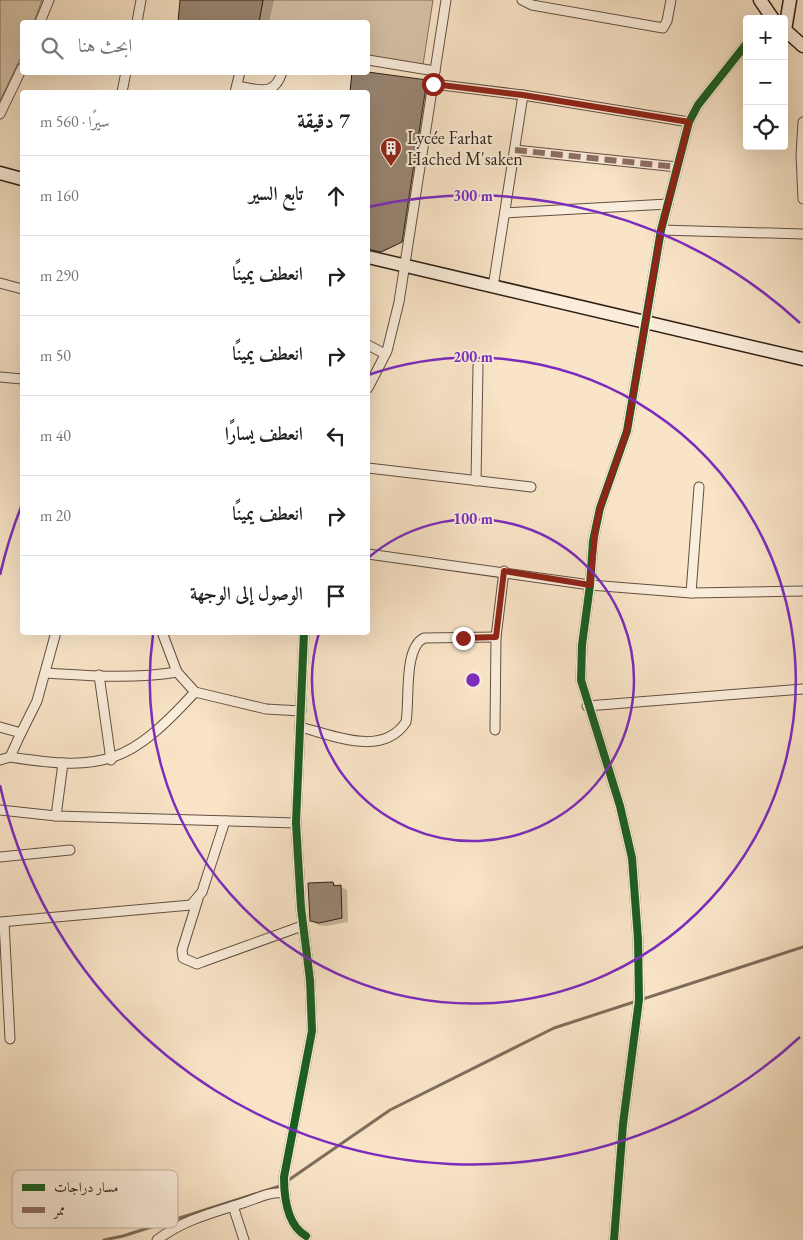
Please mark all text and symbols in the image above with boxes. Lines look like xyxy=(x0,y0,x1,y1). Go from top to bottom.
map controls xyxy=(743,15,788,150)
button: + xyxy=(743,15,788,60)
search box xyxy=(20,20,370,75)
text: ابحث هنا xyxy=(78,33,132,58)
icon: search xyxy=(38,34,66,62)
button: − xyxy=(743,60,788,105)
route start xyxy=(422,73,445,96)
button: locate xyxy=(743,105,788,150)
text: 7 دقيقة xyxy=(297,107,350,134)
text: سيرًا · 560 m xyxy=(40,111,110,132)
place label: Lycée Farhat Hached M'saken xyxy=(407,126,523,170)
building icon: Lycée Farhat Hached M'saken xyxy=(379,136,403,167)
text: تابع السير xyxy=(249,181,303,206)
icon: ahead xyxy=(322,182,350,210)
text: 160 m xyxy=(40,185,79,206)
text: 300 m xyxy=(453,186,493,205)
text: انعطف يمينًا xyxy=(232,261,303,286)
icon: right xyxy=(322,262,350,290)
text: 290 m xyxy=(40,265,79,286)
text: انعطف يمينًا xyxy=(232,341,303,366)
icon: right xyxy=(322,342,350,370)
text: 50 m xyxy=(40,345,71,366)
text: 200 m xyxy=(453,347,493,366)
text: انعطف يسارًا xyxy=(225,421,303,446)
icon: left xyxy=(322,422,350,450)
text: 40 m xyxy=(40,425,71,446)
text: انعطف يمينًا xyxy=(232,501,303,526)
icon: right xyxy=(322,502,350,530)
text: 20 m xyxy=(40,505,71,526)
text: 100 m xyxy=(453,509,493,528)
text: الوصول إلى الوجهة xyxy=(190,581,303,606)
icon: arrive xyxy=(322,582,350,610)
route end xyxy=(452,627,475,650)
centre of rings xyxy=(464,671,482,689)
legend xyxy=(12,1170,178,1228)
text: مسار دراجات xyxy=(54,1178,119,1196)
text: ممر xyxy=(52,1201,65,1219)

